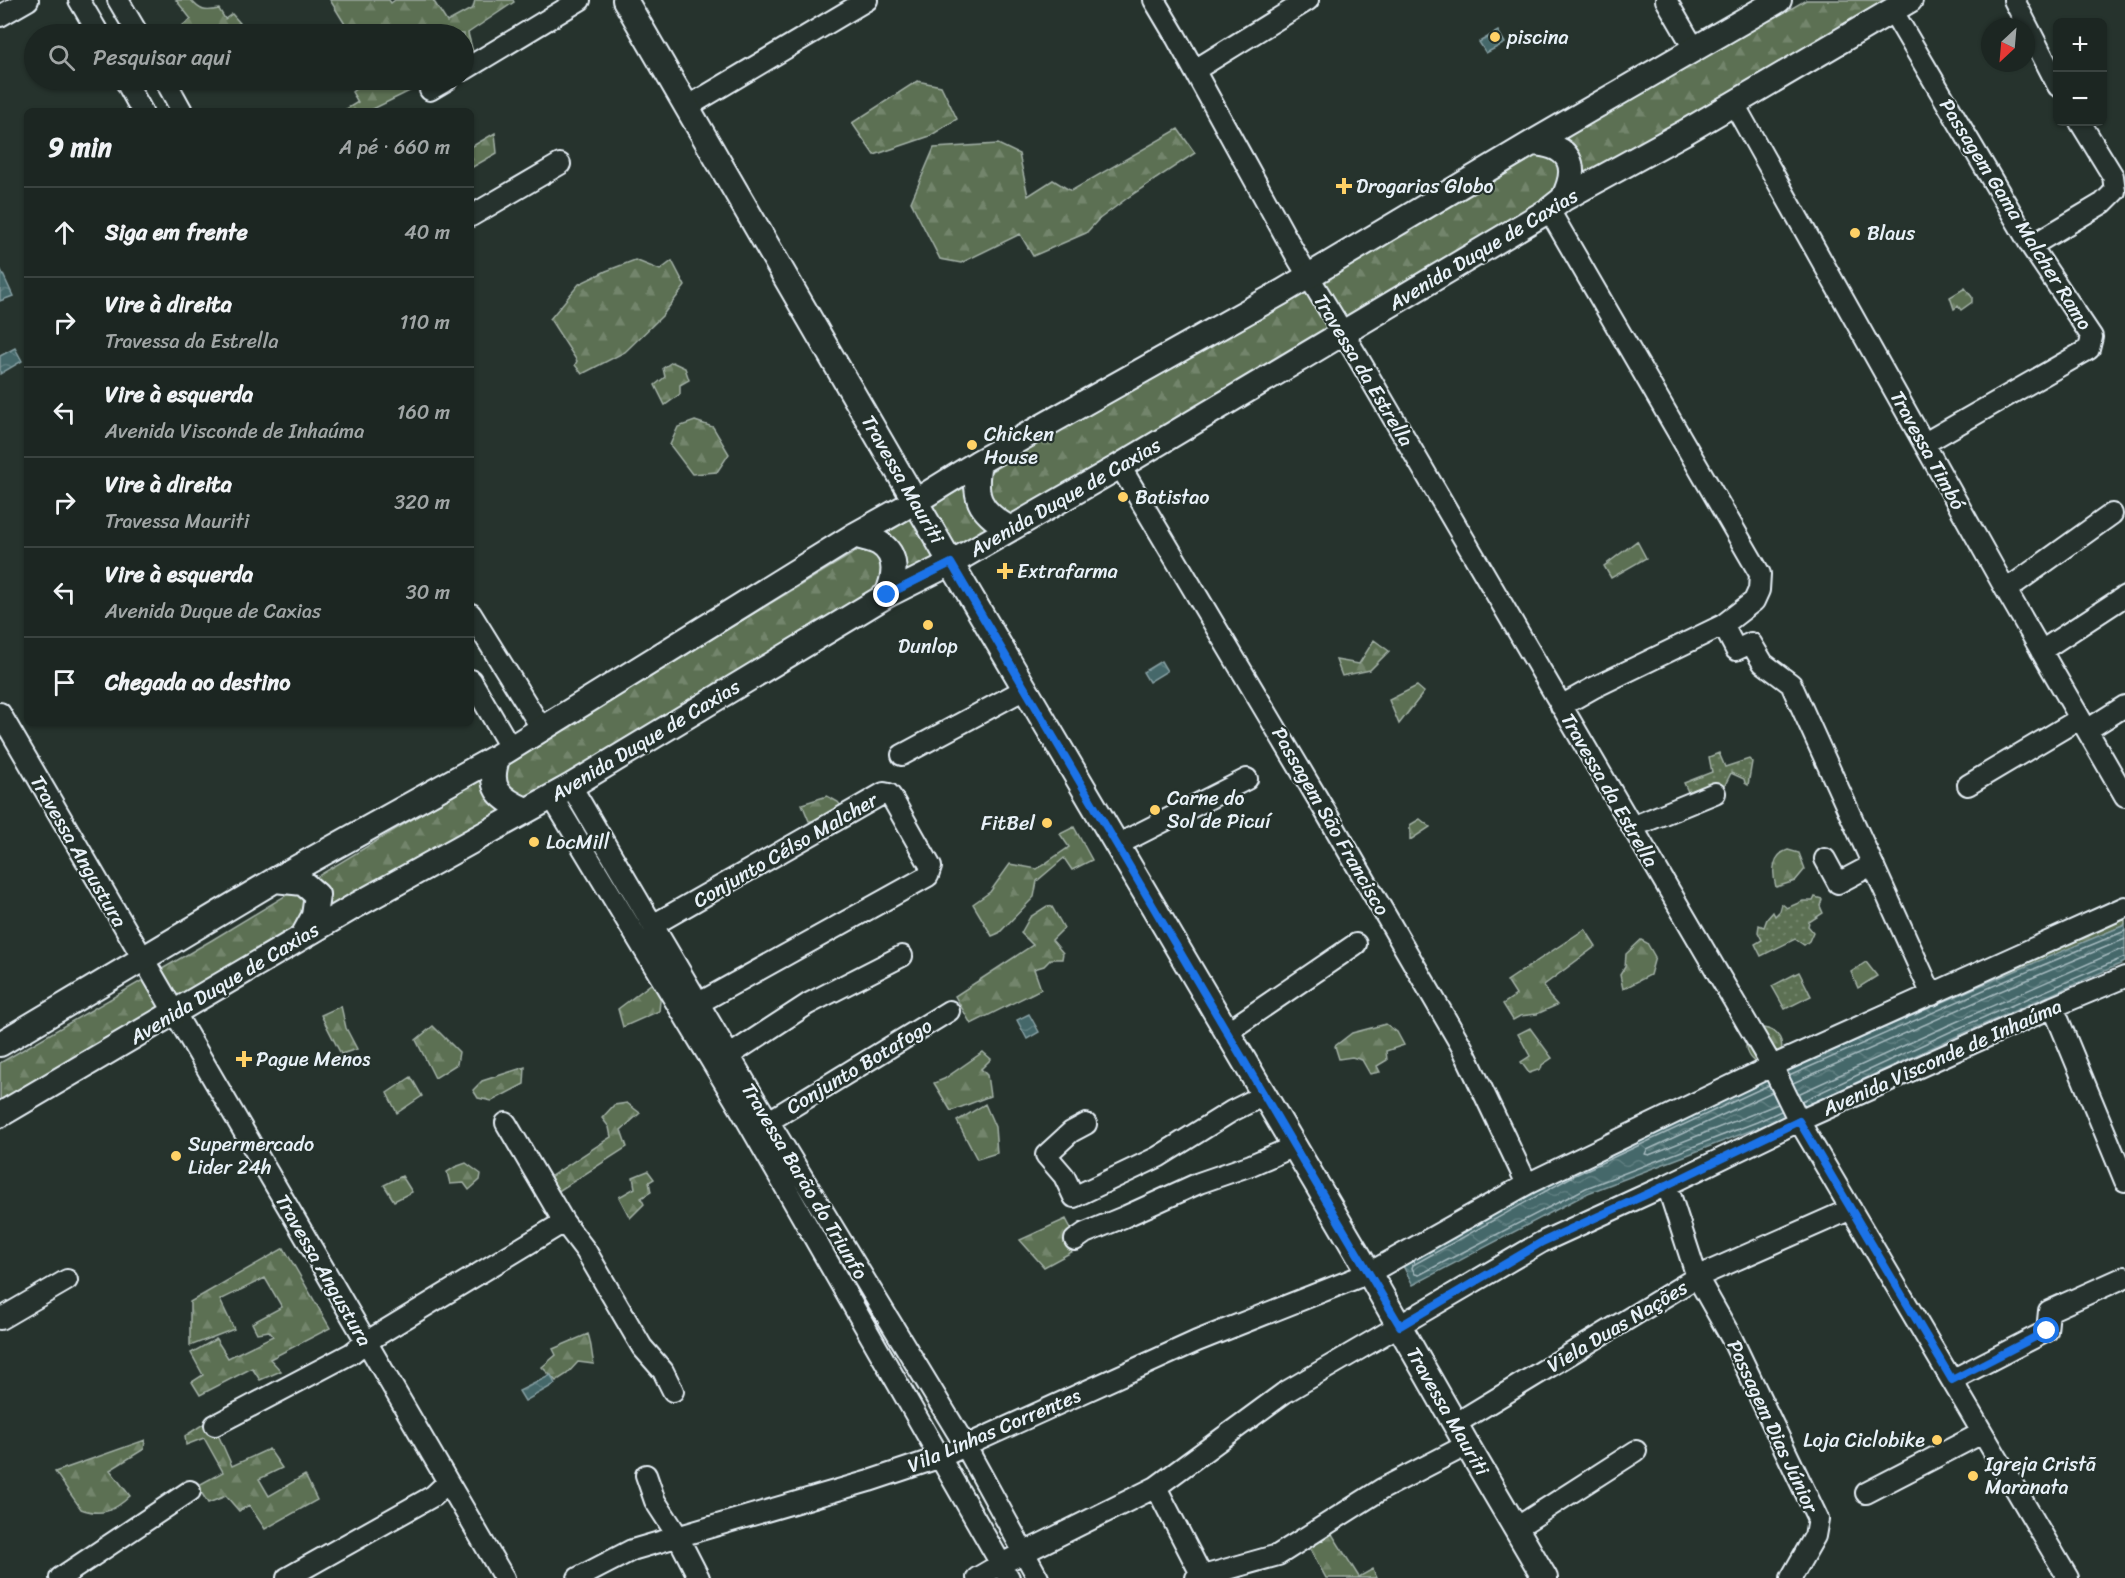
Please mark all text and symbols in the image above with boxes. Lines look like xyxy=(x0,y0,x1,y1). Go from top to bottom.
north arrow xyxy=(1981,18,2035,72)
map controls xyxy=(2053,18,2107,126)
button: + xyxy=(2053,18,2107,72)
place label: piscina xyxy=(1506,20,1569,55)
search box xyxy=(24,24,474,90)
marker: piscina xyxy=(1488,30,1502,44)
text: Pesquisar aqui xyxy=(93,38,231,77)
icon: search xyxy=(45,41,78,74)
button: − xyxy=(2053,72,2107,126)
street label: Passagem Gama Malcher Ramo xyxy=(1930,91,2102,337)
text: 9 min xyxy=(48,124,112,170)
text: A pé · 660 m xyxy=(339,130,450,165)
place label: Drogarias Globo xyxy=(1356,169,1494,204)
street label: Avenida Duque de Caxias xyxy=(1381,178,1586,321)
marker: Drogarias Globo xyxy=(1337,179,1351,193)
text: Siga em frente xyxy=(105,213,248,252)
text: 40 m xyxy=(404,215,450,250)
icon: ahead xyxy=(48,216,81,249)
place label: Blaus xyxy=(1867,216,1916,251)
marker: Blaus xyxy=(1848,226,1862,240)
text: Vire à direita xyxy=(105,285,232,324)
street label: Travessa da Estrella xyxy=(1304,287,1423,454)
text: 110 m xyxy=(400,305,450,340)
icon: right xyxy=(48,306,81,339)
text: Travessa da Estrella xyxy=(105,324,279,359)
text: Vire à esquerda xyxy=(105,375,253,414)
street label: Travessa Timbó xyxy=(1880,384,1975,517)
text: 160 m xyxy=(397,395,450,430)
icon: left xyxy=(48,396,81,429)
street label: Travessa Mauriti xyxy=(851,408,954,552)
text: Avenida Visconde de Inhaúma xyxy=(105,414,364,449)
place label: Chicken House xyxy=(984,417,1054,475)
street label: Avenida Duque de Caxias xyxy=(962,428,1168,567)
marker: Chicken House xyxy=(965,438,979,452)
text: Vire à direita xyxy=(105,465,232,504)
place label: Batistao xyxy=(1135,480,1209,515)
text: 320 m xyxy=(394,485,450,520)
icon: right xyxy=(48,486,81,519)
marker: Batistao xyxy=(1116,490,1130,504)
text: Travessa Mauriti xyxy=(105,504,249,539)
place label: Extrafarma xyxy=(1017,554,1118,589)
text: Vire à esquerda xyxy=(105,555,253,594)
marker: Extrafarma xyxy=(998,564,1012,578)
text: 30 m xyxy=(406,575,450,610)
icon: left xyxy=(48,576,81,609)
route end xyxy=(873,581,899,607)
text: Avenida Duque de Caxias xyxy=(105,594,321,629)
marker: Dunlop xyxy=(921,618,935,632)
place label: Dunlop xyxy=(898,629,958,664)
text: Chegada ao destino xyxy=(105,663,290,702)
icon: arrive xyxy=(48,666,81,699)
street label: Avenida Duque de Caxias xyxy=(543,669,748,812)
street label: Travessa da Estrella xyxy=(1551,706,1668,874)
street label: Passagem São Francisco xyxy=(1262,720,1399,923)
street label: Travessa Angustura xyxy=(21,768,137,934)
place label: Carne do Sol de Picuí xyxy=(1167,781,1273,839)
street label: Conjunto Célso Malcher xyxy=(686,782,886,918)
marker: Carne do Sol de Picuí xyxy=(1148,803,1162,817)
place label: FitBel xyxy=(981,806,1036,841)
marker: FitBel xyxy=(1040,816,1054,830)
place label: LocMill xyxy=(546,825,610,860)
marker: LocMill xyxy=(527,835,541,849)
street label: Avenida Duque de Caxias xyxy=(122,912,327,1055)
street label: Avenida Visconde de Inhaúma xyxy=(1816,989,2068,1127)
street label: Conjunto Botafogo xyxy=(779,1009,939,1124)
place label: Pague Menos xyxy=(256,1042,371,1077)
marker: Pague Menos xyxy=(237,1052,251,1066)
street label: Travessa Barão do Triunfo xyxy=(732,1076,878,1287)
place label: Supermercado Lider 24h xyxy=(188,1127,314,1185)
marker: Supermercado Lider 24h xyxy=(169,1149,183,1163)
street label: Travessa Angustura xyxy=(266,1187,382,1353)
street label: Viela Duas Nações xyxy=(1540,1270,1695,1382)
route start xyxy=(2033,1317,2059,1343)
street label: Passagem Dias Júnior xyxy=(1717,1334,1829,1520)
street label: Travessa Mauriti xyxy=(1396,1340,1499,1484)
street label: Vila Linhas Correntes xyxy=(902,1378,1087,1483)
place label: Loja Ciclobike xyxy=(1803,1423,1925,1458)
marker: Loja Ciclobike xyxy=(1930,1433,1944,1447)
place label: Igreja Cristã Maranata xyxy=(1984,1447,2097,1505)
marker: Igreja Cristã Maranata xyxy=(1966,1469,1980,1483)

